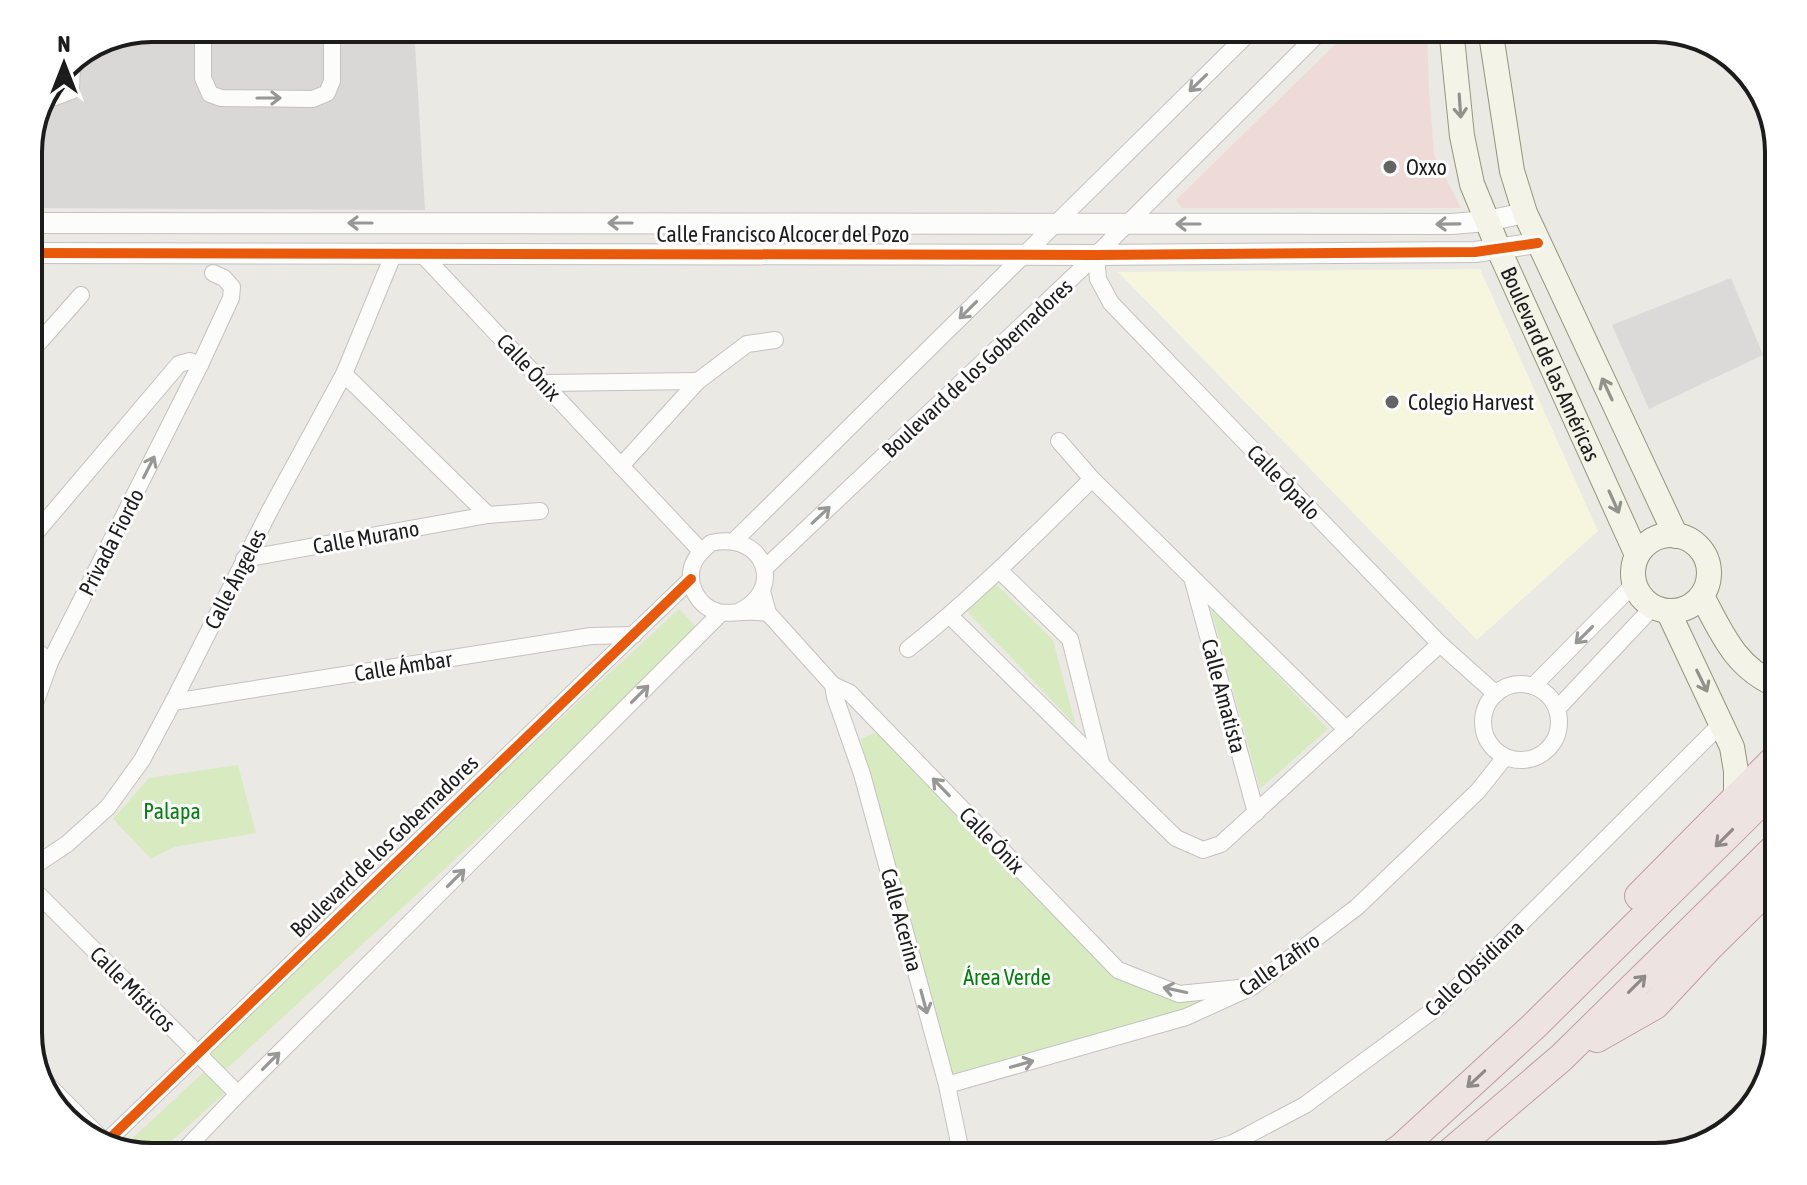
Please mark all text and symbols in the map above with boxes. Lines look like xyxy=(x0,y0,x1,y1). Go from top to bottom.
north arrow xyxy=(24,24,104,104)
text: N xyxy=(58,31,70,57)
one-way arrow xyxy=(1188,73,1208,92)
one-way arrow xyxy=(255,91,282,106)
one-way arrow xyxy=(1452,92,1467,119)
place label: Oxxo xyxy=(1406,154,1447,180)
marker: Oxxo xyxy=(1381,158,1399,176)
one-way arrow xyxy=(347,215,374,231)
one-way arrow xyxy=(607,215,634,231)
one-way arrow xyxy=(1175,216,1202,231)
one-way arrow xyxy=(1435,216,1462,231)
street label: Calle Francisco Alcocer del Pozo xyxy=(657,221,909,247)
street label: Boulevard de las Américas xyxy=(1495,263,1606,465)
street label: Boulevard de los Gobernadores xyxy=(876,273,1078,463)
one-way arrow xyxy=(958,299,978,319)
street label: Calle Ónix xyxy=(492,328,567,406)
one-way arrow xyxy=(1599,378,1614,402)
place label: Colegio Harvest xyxy=(1408,389,1534,415)
marker: Colegio Harvest xyxy=(1383,393,1401,411)
street label: Calle Ópalo xyxy=(1242,439,1326,525)
one-way arrow xyxy=(141,456,157,480)
street label: Privada Fiordo xyxy=(73,484,149,600)
one-way arrow xyxy=(1607,489,1622,514)
one-way arrow xyxy=(810,507,830,525)
street label: Calle Murano xyxy=(311,515,421,559)
street label: Calle Ángeles xyxy=(199,525,271,633)
one-way arrow xyxy=(1575,625,1594,644)
street label: Calle Amatista xyxy=(1196,636,1252,756)
street label: Calle Ámbar xyxy=(352,645,454,687)
one-way arrow xyxy=(1695,669,1710,693)
one-way arrow xyxy=(630,685,649,704)
street label: Boulevard de los Gobernadores xyxy=(285,749,483,942)
one-way arrow xyxy=(932,778,951,797)
park label: Palapa xyxy=(143,798,201,824)
street label: Calle Ónix xyxy=(954,801,1030,879)
one-way arrow xyxy=(1714,828,1734,848)
street label: Calle Acerina xyxy=(876,865,928,975)
one-way arrow xyxy=(446,869,465,888)
street label: Calle Obsidiana xyxy=(1419,914,1529,1022)
street label: Calle Zafiro xyxy=(1234,927,1324,1001)
street label: Calle Místicos xyxy=(85,941,181,1037)
park label: Área Verde xyxy=(963,964,1051,990)
one-way arrow xyxy=(1627,975,1646,994)
one-way arrow xyxy=(1163,982,1189,997)
one-way arrow xyxy=(917,989,932,1015)
one-way arrow xyxy=(261,1051,281,1070)
one-way arrow xyxy=(1008,1055,1034,1070)
one-way arrow xyxy=(1467,1069,1487,1087)

